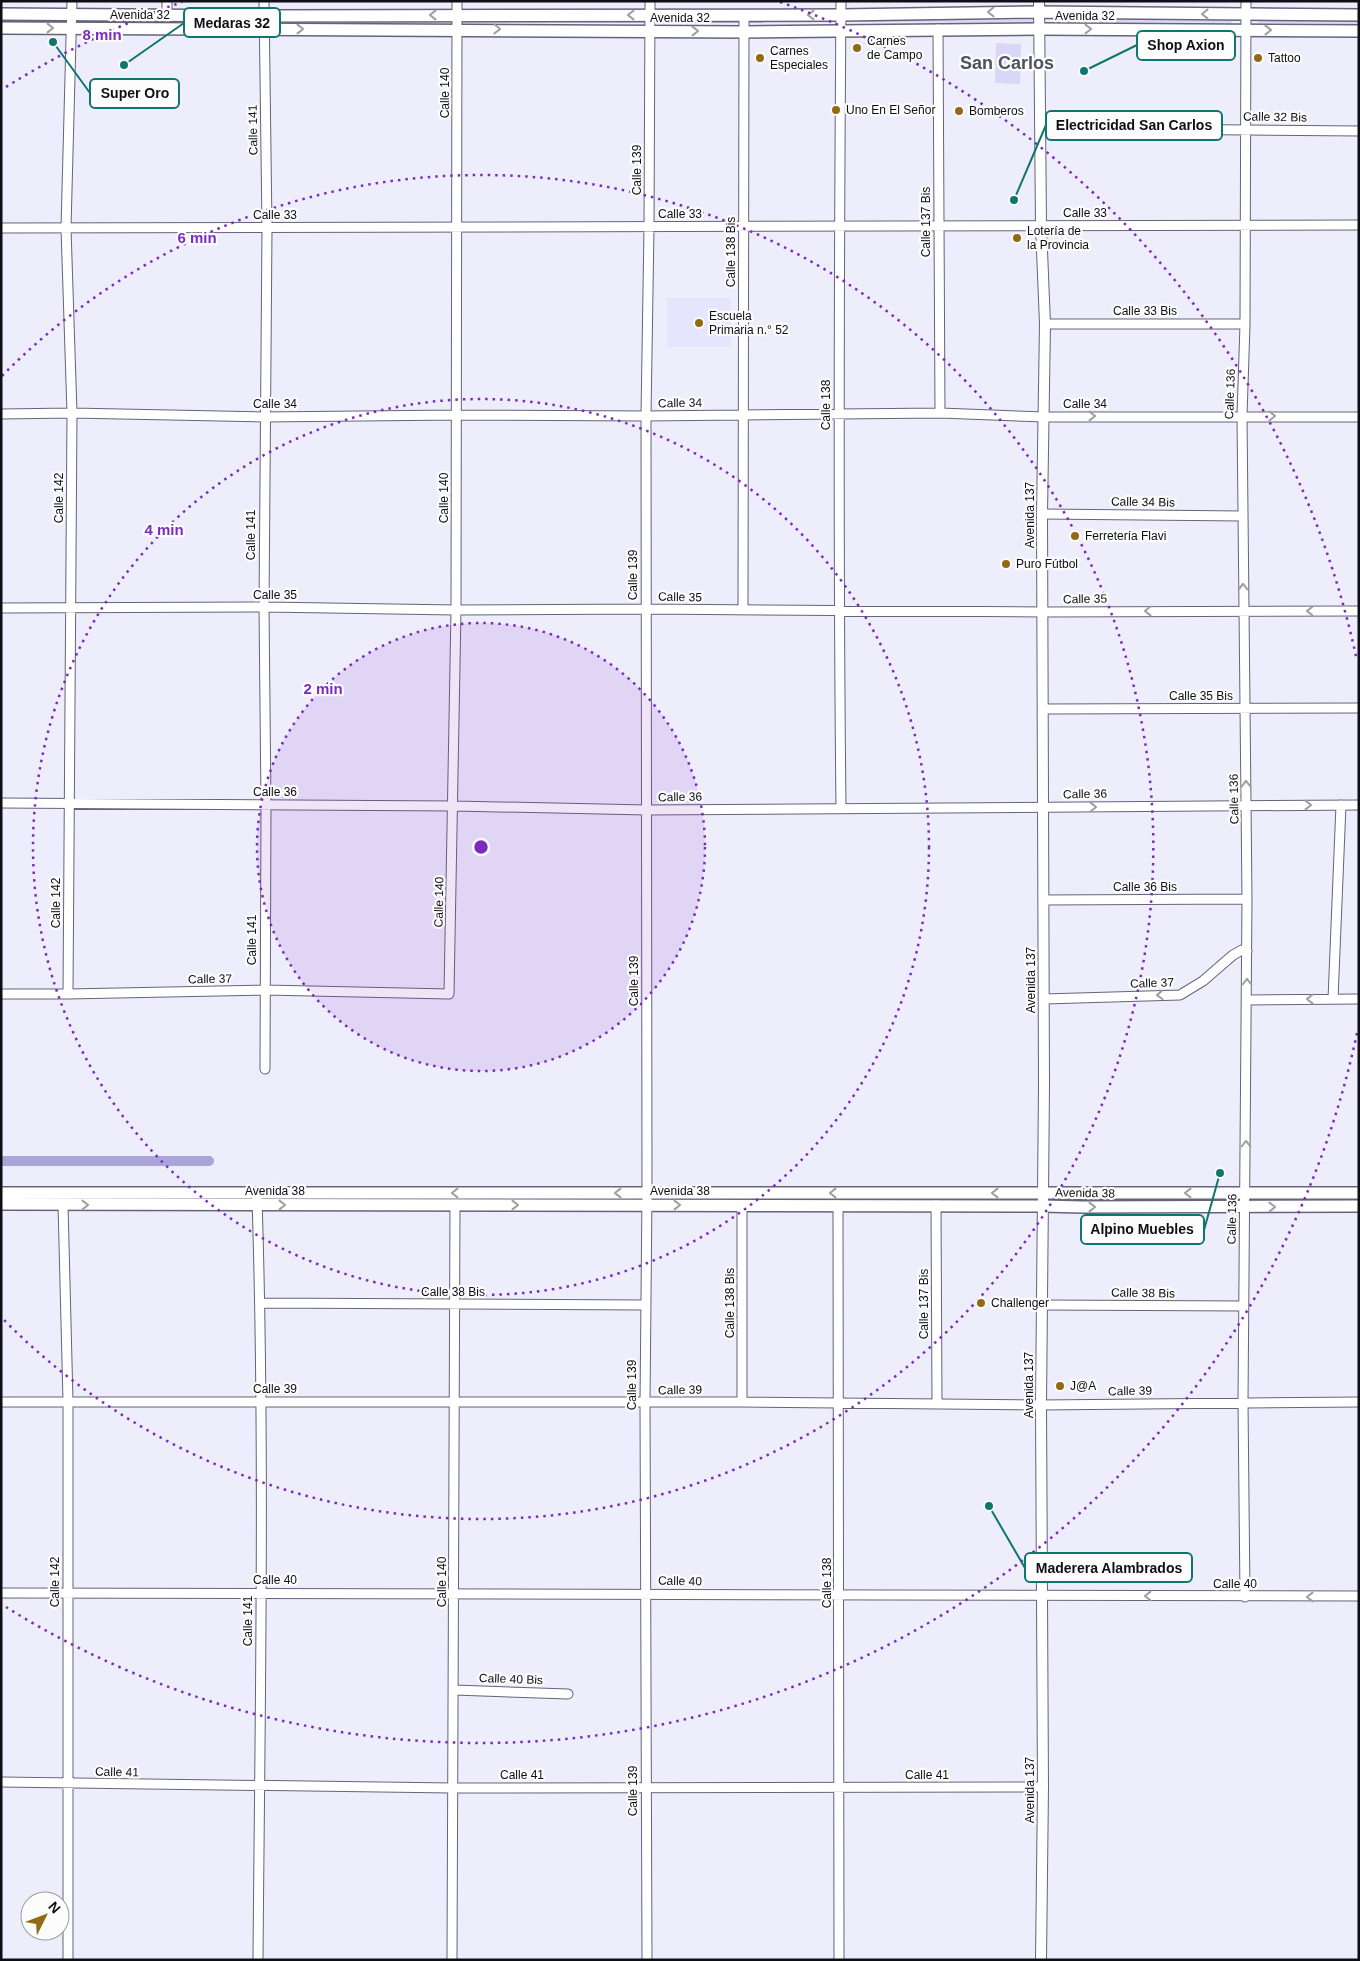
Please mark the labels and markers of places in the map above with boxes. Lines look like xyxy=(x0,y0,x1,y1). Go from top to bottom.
callout: Medaras 32 xyxy=(184,8,280,37)
callout: Shop Axion xyxy=(1137,31,1235,60)
place label: Carnes de Campo xyxy=(867,34,923,62)
marker: Carnes de Campo xyxy=(851,42,863,54)
place label: Carnes Especiales xyxy=(770,44,828,72)
place label: Tattoo xyxy=(1268,51,1301,65)
marker: Carnes Especiales xyxy=(754,52,766,64)
marker: Tattoo xyxy=(1252,52,1264,64)
callout: Super Oro xyxy=(90,79,179,108)
place label: Uno En El Señor xyxy=(846,103,935,117)
marker: Uno En El Señor xyxy=(830,104,842,116)
place label: Bomberos xyxy=(969,104,1024,118)
marker: Bomberos xyxy=(953,105,965,117)
callout: Electricidad San Carlos xyxy=(1046,111,1222,140)
place label: Lotería de la Provincia xyxy=(1027,224,1089,252)
marker: Lotería de la Provincia xyxy=(1011,232,1023,244)
place label: Escuela Primaria n.° 52 xyxy=(709,309,789,337)
marker: Escuela Primaria n.° 52 xyxy=(693,317,705,329)
place label: Ferretería Flavi xyxy=(1085,529,1166,543)
marker: Ferretería Flavi xyxy=(1069,530,1081,542)
place label: Puro Fútbol xyxy=(1016,557,1078,571)
marker: Puro Fútbol xyxy=(1000,558,1012,570)
centre of rings xyxy=(472,838,490,856)
callout: Alpino Muebles xyxy=(1081,1215,1204,1244)
place label: Challenger xyxy=(991,1296,1049,1310)
marker: Challenger xyxy=(975,1297,987,1309)
place label: J@A xyxy=(1070,1379,1096,1393)
marker: J@A xyxy=(1054,1380,1066,1392)
callout: Maderera Alambrados xyxy=(1025,1553,1192,1582)

